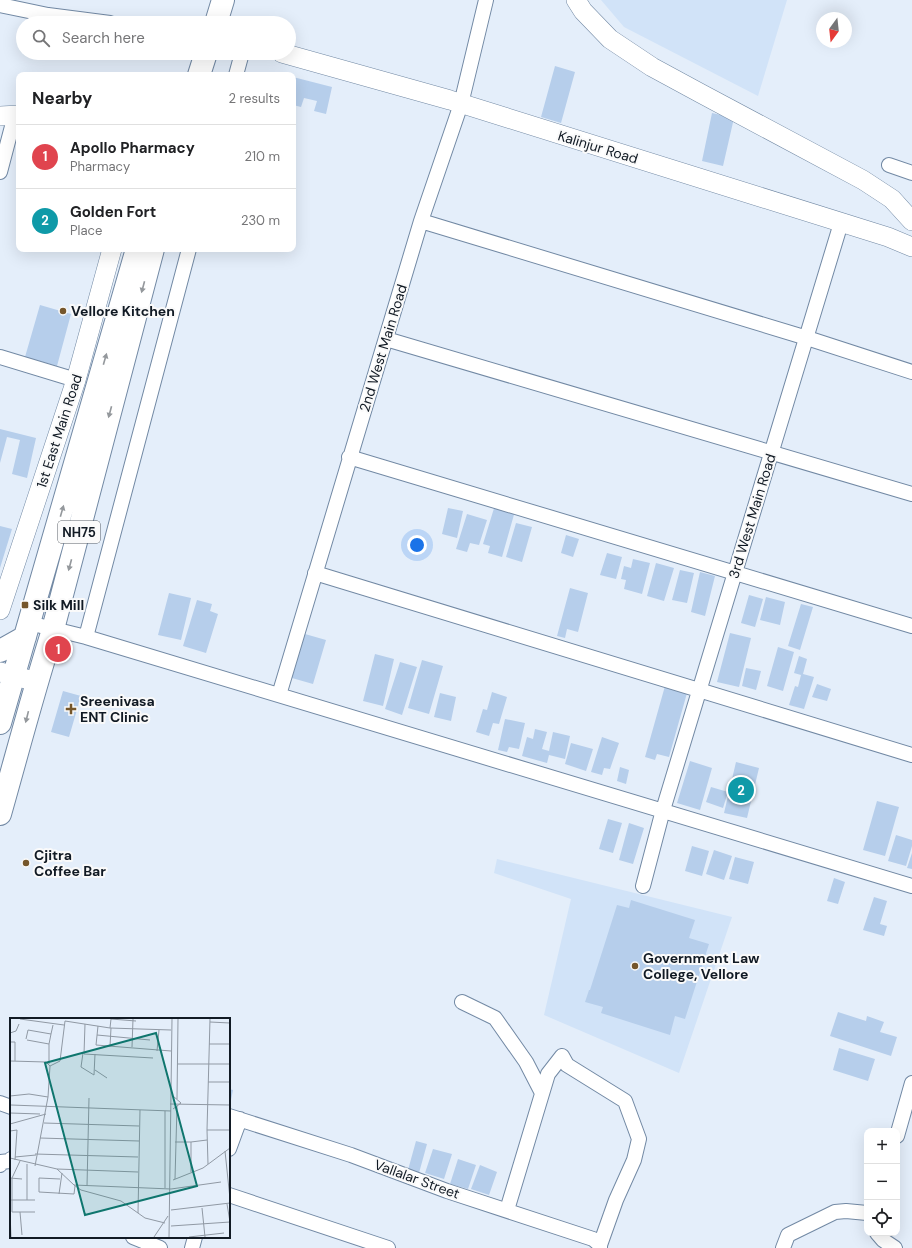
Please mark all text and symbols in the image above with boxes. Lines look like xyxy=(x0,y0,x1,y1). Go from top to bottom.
north arrow xyxy=(816,12,852,48)
search box xyxy=(16,16,296,60)
icon: search xyxy=(30,27,52,49)
text: Search here xyxy=(62,28,145,48)
text: Nearby xyxy=(32,87,92,109)
text: 2 results xyxy=(229,90,280,107)
street label: Kalinjur Road xyxy=(556,126,640,168)
text: Apollo Pharmacy xyxy=(70,138,195,158)
text: 1 xyxy=(43,148,47,165)
text: 210 m xyxy=(245,148,280,165)
text: Pharmacy xyxy=(70,158,130,175)
text: Golden Fort xyxy=(70,202,156,222)
text: 2 xyxy=(41,212,49,229)
text: 230 m xyxy=(241,212,280,229)
text: Place xyxy=(70,222,102,239)
one-way arrow xyxy=(140,281,146,293)
street label: 2nd West Main Road xyxy=(355,282,411,414)
place label: Vellore Kitchen xyxy=(71,302,175,320)
marker: Vellore Kitchen xyxy=(58,306,68,316)
one-way arrow xyxy=(102,353,108,365)
street label: 1st East Main Road xyxy=(32,372,86,490)
one-way arrow xyxy=(107,407,113,419)
street label: 3rd West Main Road xyxy=(724,451,780,581)
one-way arrow xyxy=(59,504,65,516)
road number: NH75 xyxy=(58,521,100,543)
your location xyxy=(407,535,427,555)
one-way arrow xyxy=(67,560,73,572)
place label: Silk Mill xyxy=(33,596,84,614)
marker: Silk Mill xyxy=(20,600,30,610)
pin: 1 xyxy=(45,634,71,664)
place label: Sreenivasa ENT Clinic xyxy=(80,692,155,726)
marker: Sreenivasa ENT Clinic xyxy=(65,703,77,715)
one-way arrow xyxy=(24,711,30,724)
pin: 2 xyxy=(728,775,754,805)
place label: Cjitra Coffee Bar xyxy=(34,846,106,880)
marker: Cjitra Coffee Bar xyxy=(21,858,31,868)
place label: Government Law College, Vellore xyxy=(643,949,760,983)
marker: Government Law College, Vellore xyxy=(630,961,640,971)
inset map xyxy=(10,1018,230,1238)
map controls xyxy=(864,1128,900,1236)
button: + xyxy=(864,1128,900,1164)
street label: Vallalar Street xyxy=(372,1155,462,1203)
button: − xyxy=(864,1164,900,1200)
button: locate xyxy=(864,1200,900,1236)

